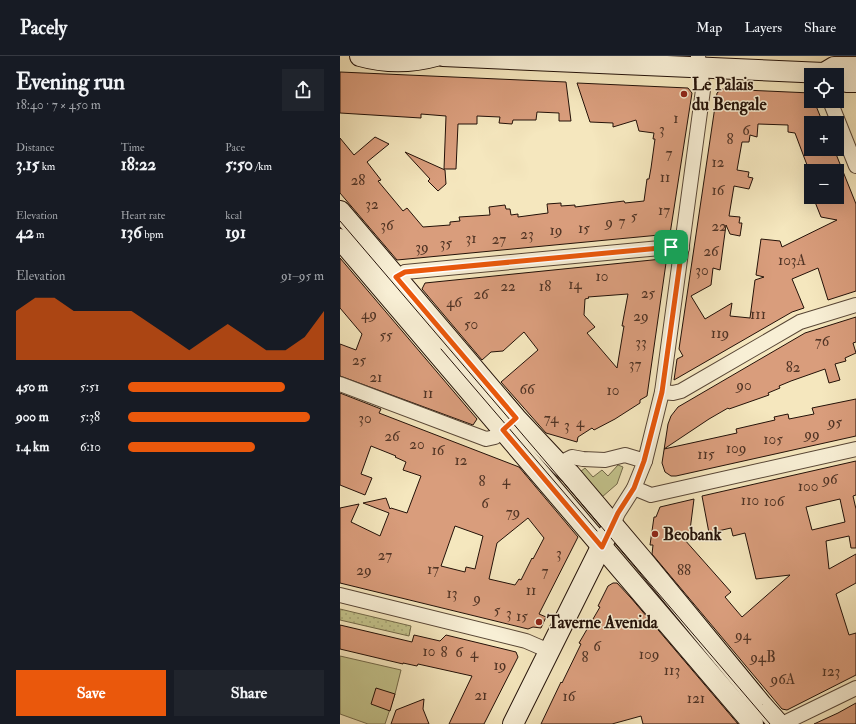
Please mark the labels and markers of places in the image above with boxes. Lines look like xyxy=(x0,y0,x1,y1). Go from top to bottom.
place label: Le Palais du Bengale xyxy=(692,74,767,116)
marker: Le Palais du Bengale xyxy=(679,89,689,99)
pin xyxy=(654,230,688,264)
place label: Beobank xyxy=(663,524,723,545)
marker: Beobank xyxy=(650,529,660,539)
place label: Taverne Avenida xyxy=(546,612,659,633)
marker: Taverne Avenida xyxy=(534,617,544,627)

